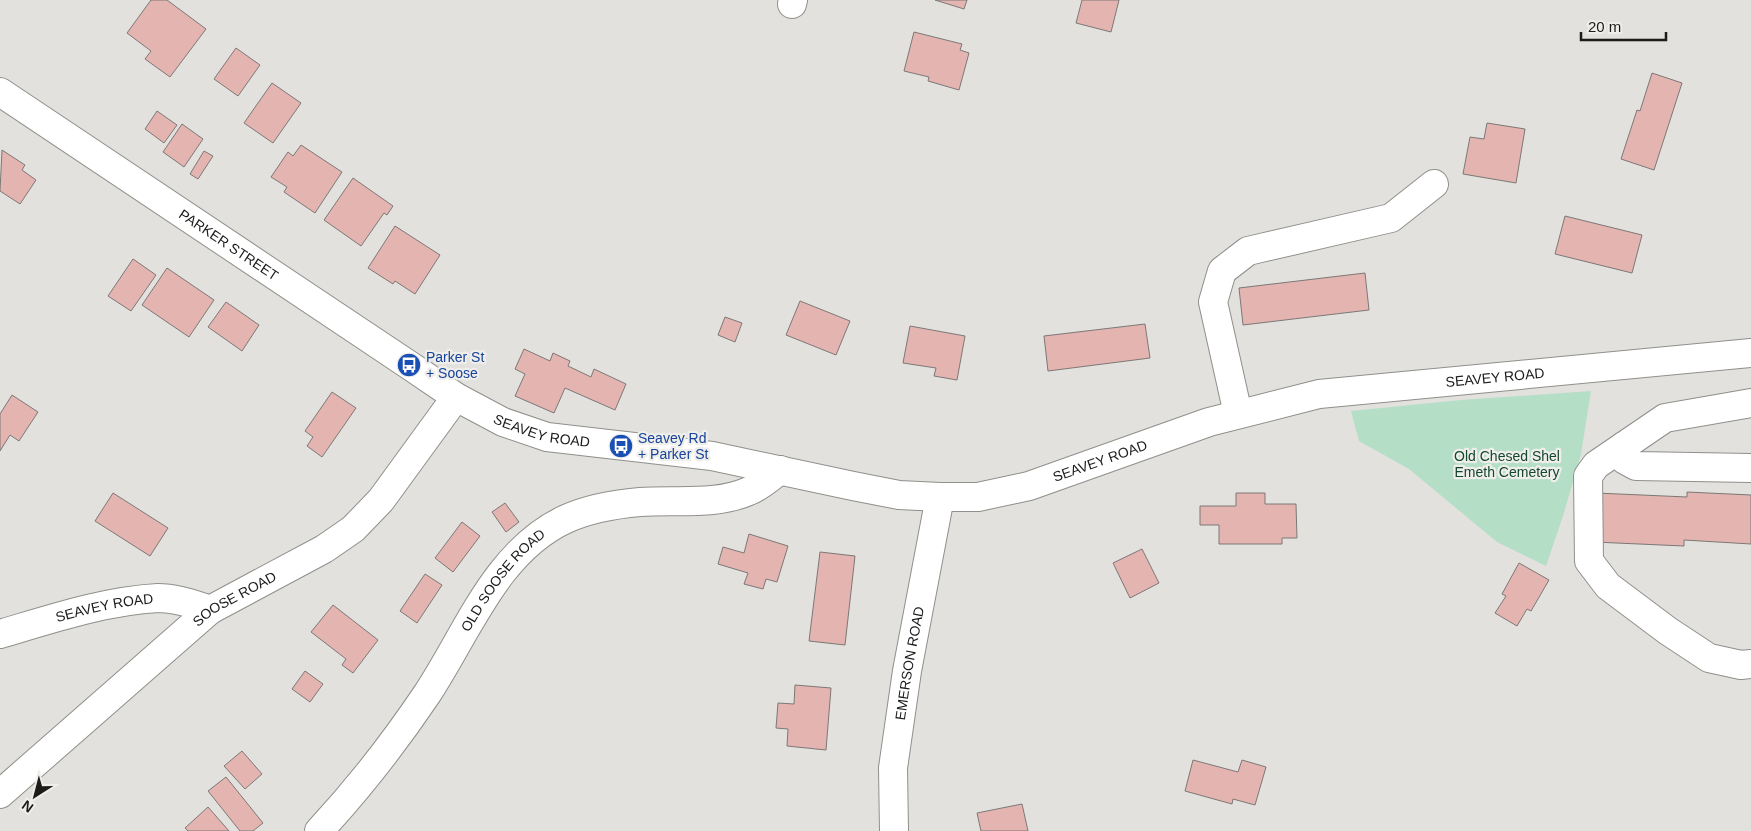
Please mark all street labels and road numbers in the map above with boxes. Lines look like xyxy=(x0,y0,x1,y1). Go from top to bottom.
street label: PARKER STREET xyxy=(176,206,282,284)
street label: SEAVEY ROAD xyxy=(1445,365,1545,390)
street label: SEAVEY ROAD xyxy=(491,411,591,450)
street label: SEAVEY ROAD xyxy=(1051,437,1149,485)
street label: OLD SOOSE ROAD xyxy=(458,526,548,634)
street label: SOOSE ROAD xyxy=(189,568,279,629)
street label: SEAVEY ROAD xyxy=(54,590,154,625)
street label: EMERSON ROAD xyxy=(892,605,927,721)

